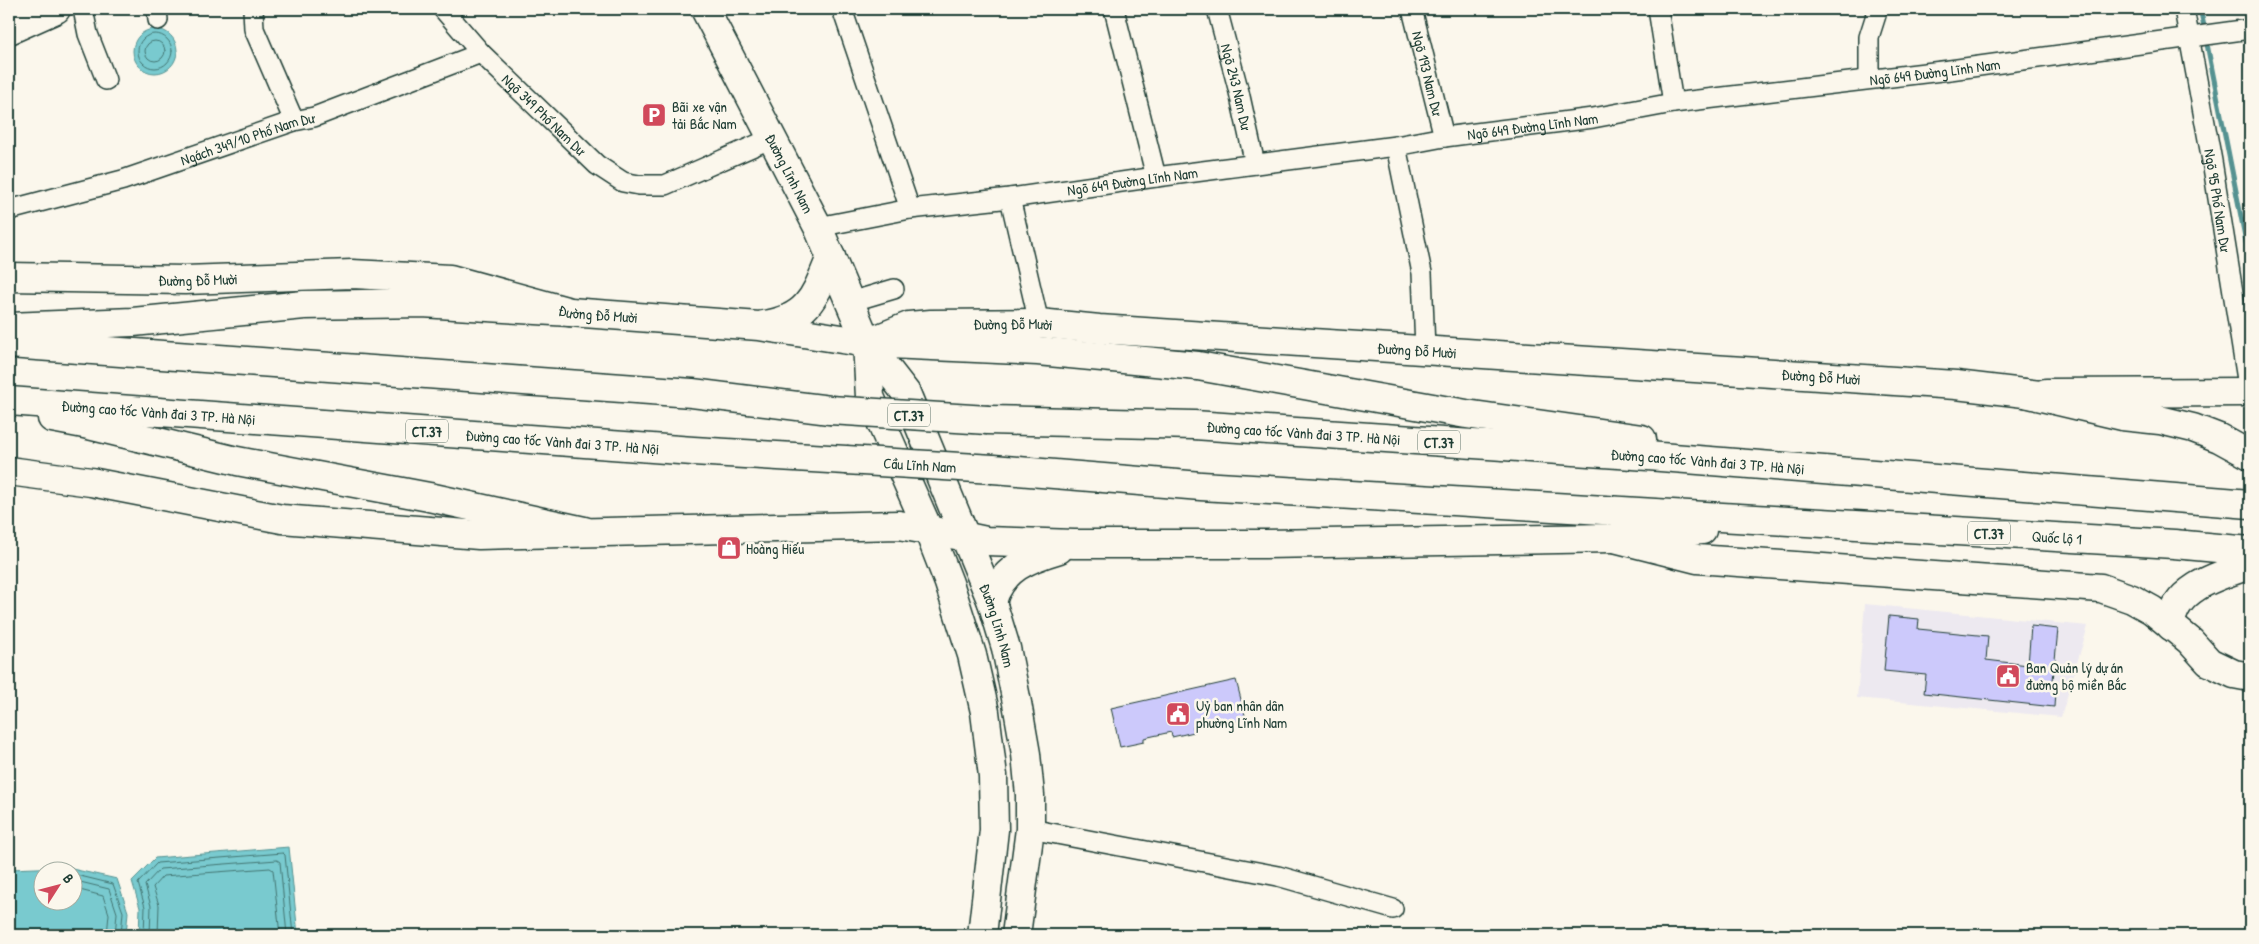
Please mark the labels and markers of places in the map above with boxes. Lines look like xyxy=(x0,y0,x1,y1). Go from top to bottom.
place label: Bãi xe vận tải Bắc Nam xyxy=(672,96,737,134)
parking icon: Bãi xe vận tải Bắc Nam xyxy=(641,102,667,128)
shop icon: Hoàng Hiếu xyxy=(716,535,742,561)
place label: Hoàng Hiếu xyxy=(746,538,804,559)
place label: Ban Quản lý dự án đường bộ miền Bắc xyxy=(2026,657,2127,695)
public building icon: Ban Quản lý dự án đường bộ miền Bắc xyxy=(1995,663,2021,689)
place label: Uỷ ban nhân dân phường Lĩnh Nam xyxy=(1196,695,1287,733)
public building icon: Uỷ ban nhân dân phường Lĩnh Nam xyxy=(1165,701,1191,727)

